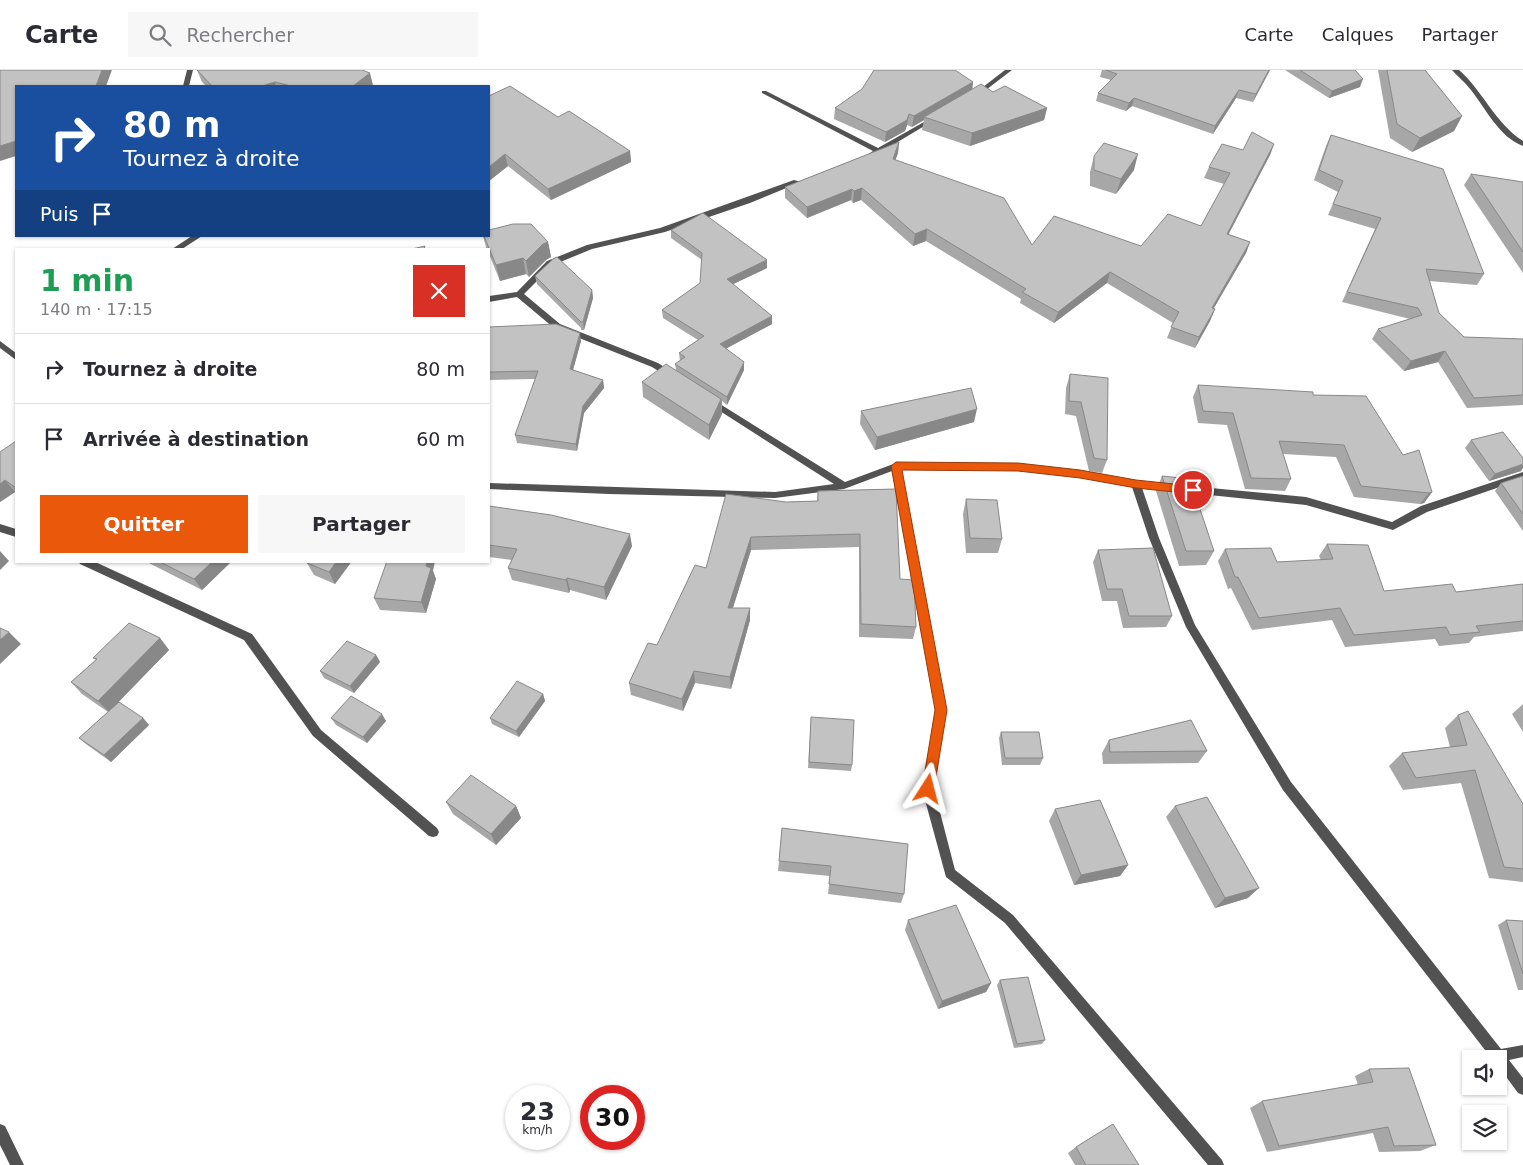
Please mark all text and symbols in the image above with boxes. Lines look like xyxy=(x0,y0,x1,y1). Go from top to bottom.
search box xyxy=(128,12,478,57)
text: Carte xyxy=(25,21,98,49)
icon: search xyxy=(146,21,174,49)
text: Rechercher xyxy=(186,24,294,46)
text: Carte xyxy=(1245,24,1294,45)
text: Calques xyxy=(1322,24,1394,45)
text: Partager xyxy=(1422,24,1498,45)
icon: right xyxy=(40,105,105,170)
text: 80 m xyxy=(123,105,220,145)
text: Tournez à droite xyxy=(123,146,300,171)
icon: arrive xyxy=(88,200,116,228)
text: Puis xyxy=(40,203,78,225)
text: 1 min xyxy=(40,263,134,298)
button: close xyxy=(413,265,465,317)
text: 140 m · 17:15 xyxy=(40,300,153,319)
icon: right xyxy=(40,355,68,383)
text: Tournez à droite xyxy=(83,358,257,380)
text: 80 m xyxy=(416,358,465,380)
icon: arrive xyxy=(40,425,68,453)
text: Arrivée à destination xyxy=(83,428,309,450)
text: 60 m xyxy=(416,428,465,450)
pin xyxy=(1172,469,1214,511)
icon: arrive xyxy=(1179,476,1207,504)
button: Quitter xyxy=(40,495,248,553)
button: Partager xyxy=(258,495,465,553)
position arrow xyxy=(901,762,953,814)
map controls xyxy=(1462,1050,1507,1150)
button: sound xyxy=(1462,1050,1507,1095)
speed limit sign: 30 xyxy=(580,1085,645,1150)
text: 23 xyxy=(520,1097,555,1126)
button: layers xyxy=(1462,1105,1507,1150)
text: km/h xyxy=(522,1123,553,1137)

